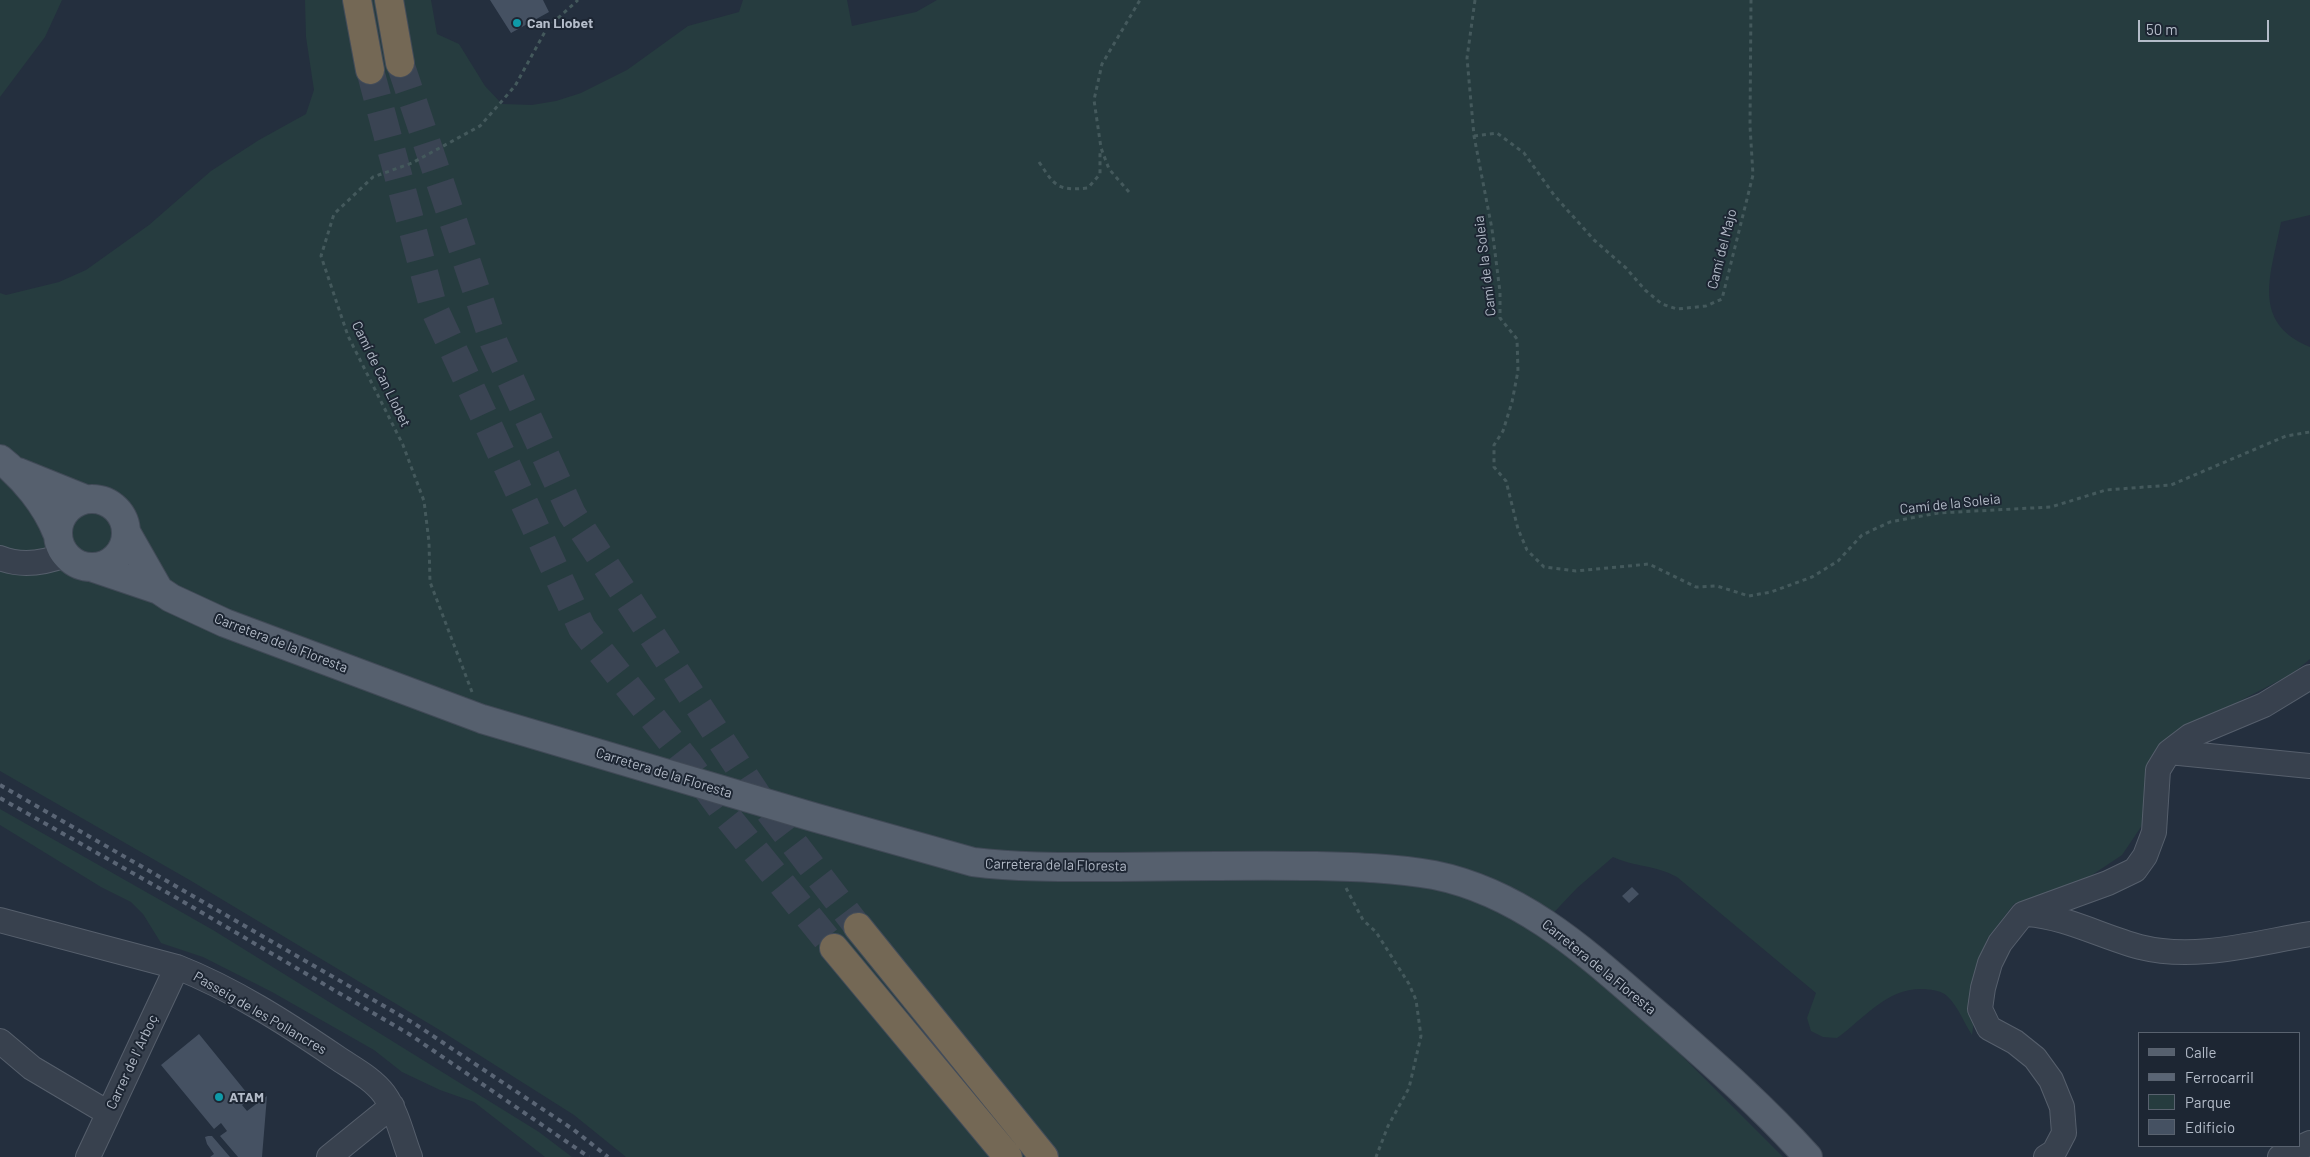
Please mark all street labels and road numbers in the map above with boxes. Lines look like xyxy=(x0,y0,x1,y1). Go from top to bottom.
street label: Camí del Majo xyxy=(1704,207,1740,291)
street label: Camí de la Soleia xyxy=(1470,215,1500,317)
street label: Camí de Can Llobet xyxy=(348,318,414,430)
street label: Camí de la Soleia xyxy=(1899,490,2001,518)
street label: Carretera de la Floresta xyxy=(212,610,350,676)
street label: Carretera de la Floresta xyxy=(594,744,734,802)
street label: Carretera de la Floresta xyxy=(985,855,1127,875)
street label: Carretera de la Floresta xyxy=(1539,916,1659,1018)
street label: Passeig de les Pollancres xyxy=(190,968,330,1058)
street label: Carrer de l' Arboç xyxy=(103,1012,161,1112)

